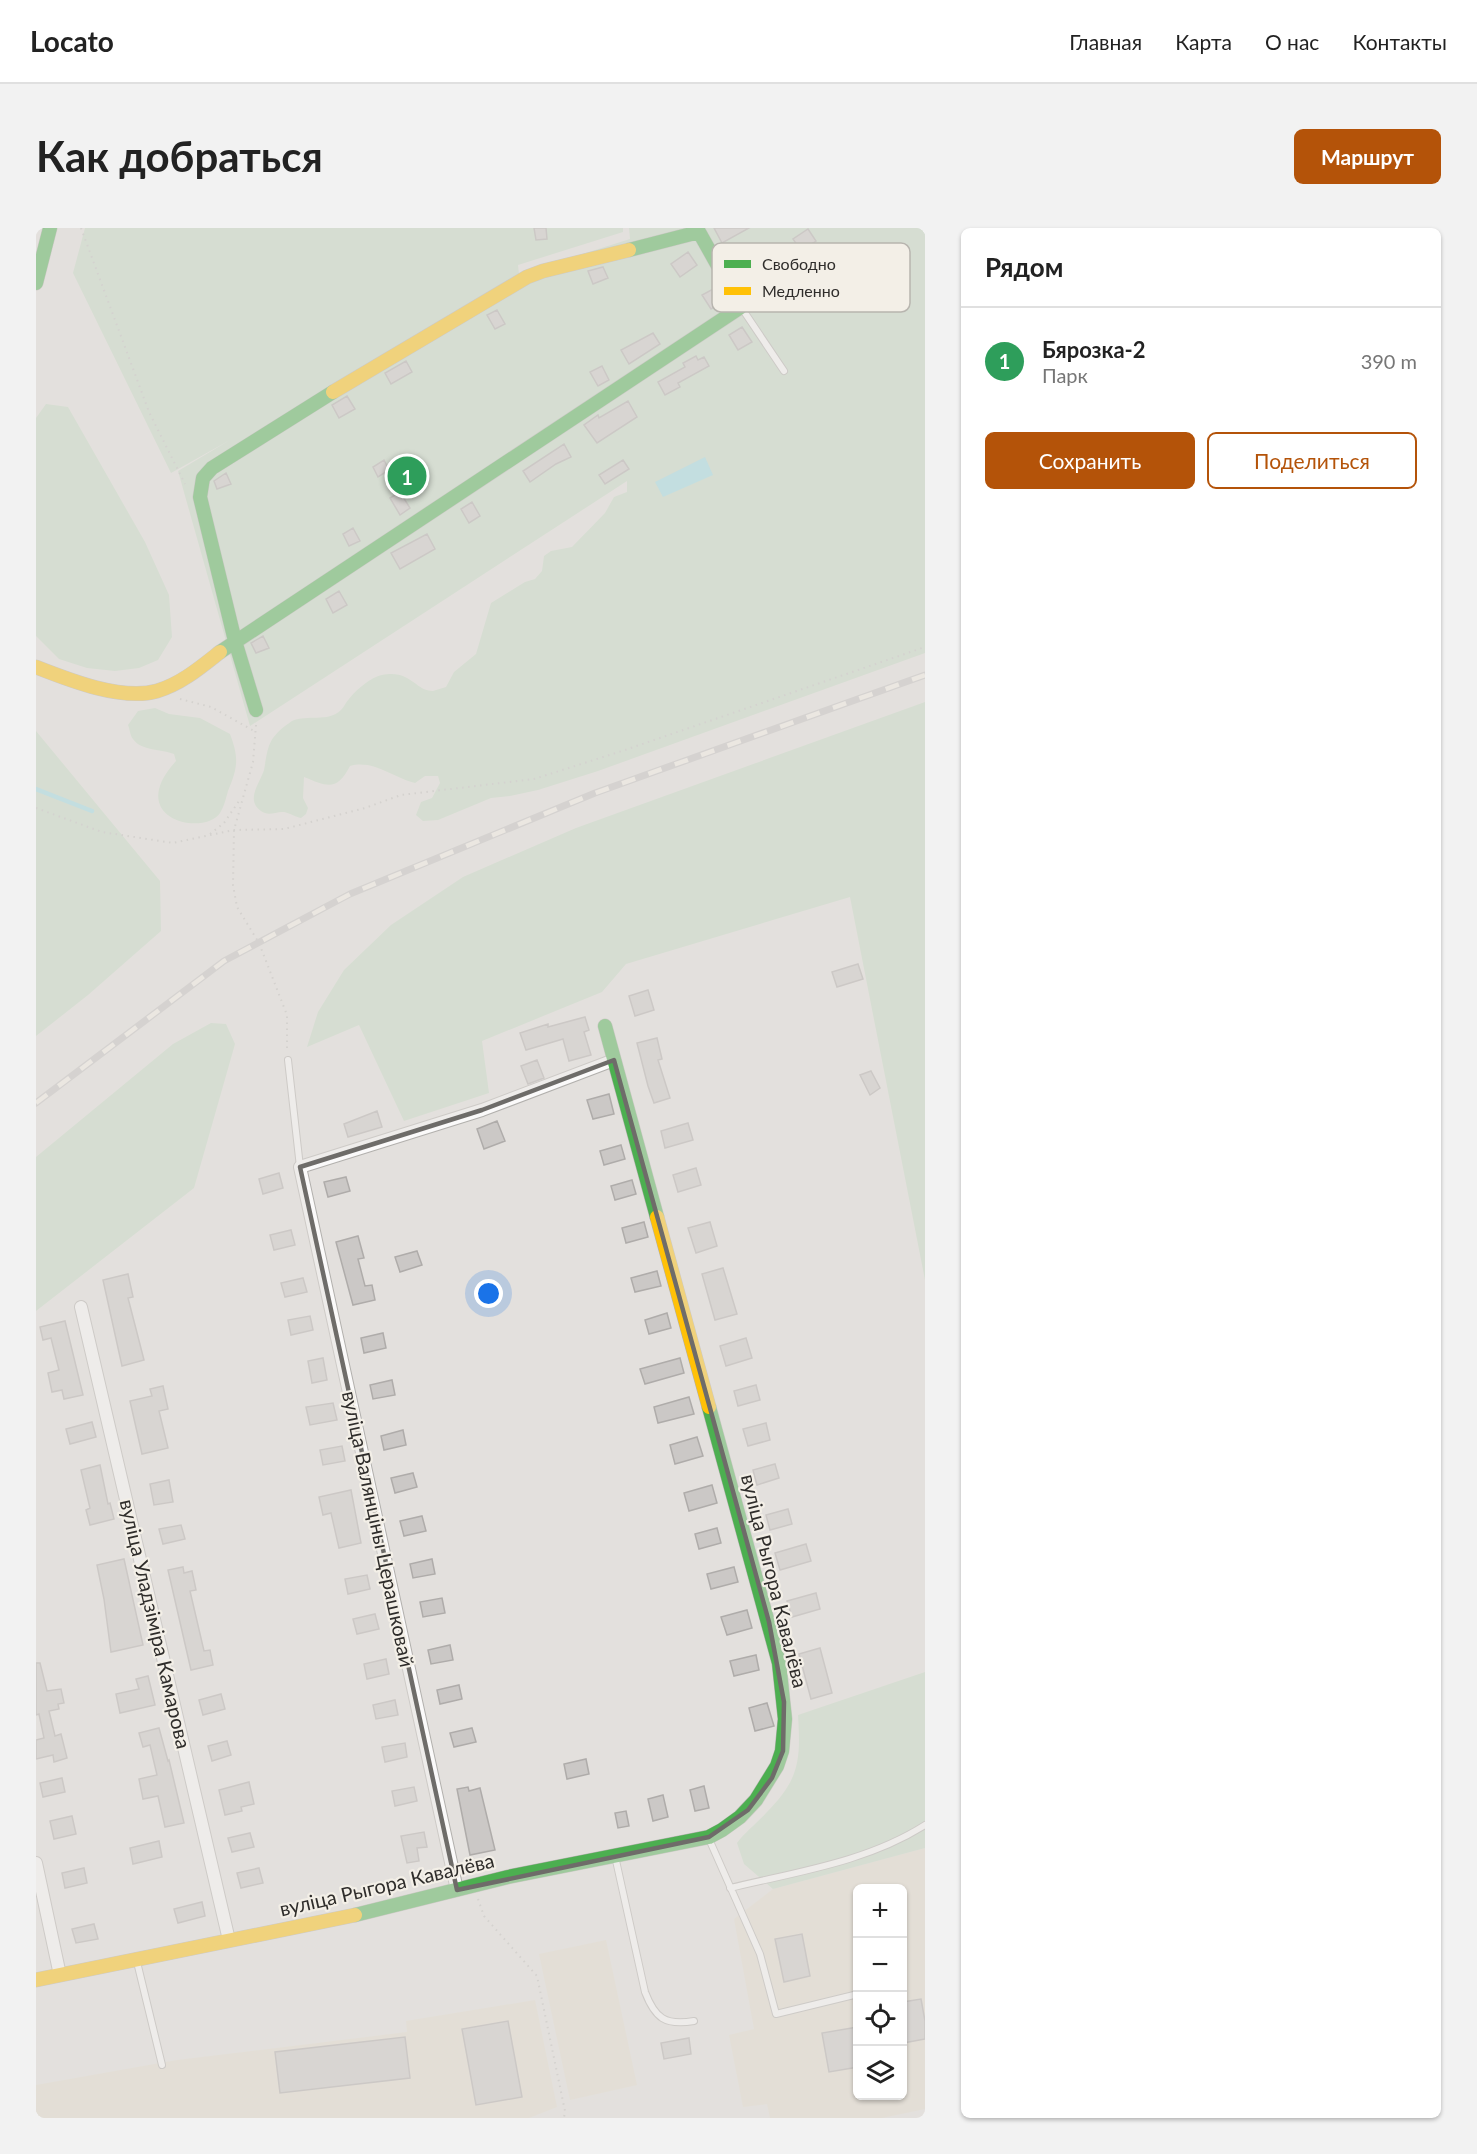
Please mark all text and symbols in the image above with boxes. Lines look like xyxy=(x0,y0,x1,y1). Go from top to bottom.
text: Locato xyxy=(30,24,114,58)
text: Главная xyxy=(1069,29,1142,54)
text: Карта xyxy=(1175,29,1232,54)
text: О нас xyxy=(1265,29,1319,54)
text: Контакты xyxy=(1352,29,1447,54)
button: Маршрут xyxy=(1294,129,1441,184)
text: Как добраться xyxy=(36,131,323,181)
legend xyxy=(712,243,910,312)
text: Рядом xyxy=(985,251,1063,283)
text: Свободно xyxy=(762,254,836,273)
text: Медленно xyxy=(762,281,840,300)
text: Бярозка-2 xyxy=(1042,336,1146,363)
text: 1 xyxy=(999,349,1010,373)
text: 390 m xyxy=(1361,349,1417,373)
text: Парк xyxy=(1042,363,1088,387)
button: Сохранить xyxy=(985,432,1195,489)
button: Поделиться xyxy=(1207,432,1417,489)
pin: 1 xyxy=(388,454,427,498)
your location xyxy=(474,1279,503,1308)
street label: вуліца Валянціны Церашковай xyxy=(338,1389,420,1669)
street label: вуліца Рыгора Кавалёва xyxy=(737,1471,813,1690)
street label: вуліца Уладзіміра Камарова xyxy=(116,1497,196,1751)
street label: вуліца Рыгора Кавалёва xyxy=(277,1848,496,1920)
map controls xyxy=(853,1884,907,2100)
button: + xyxy=(853,1884,907,1938)
button: − xyxy=(853,1938,907,1992)
button: locate xyxy=(853,1992,907,2046)
button: layers xyxy=(853,2046,907,2100)

